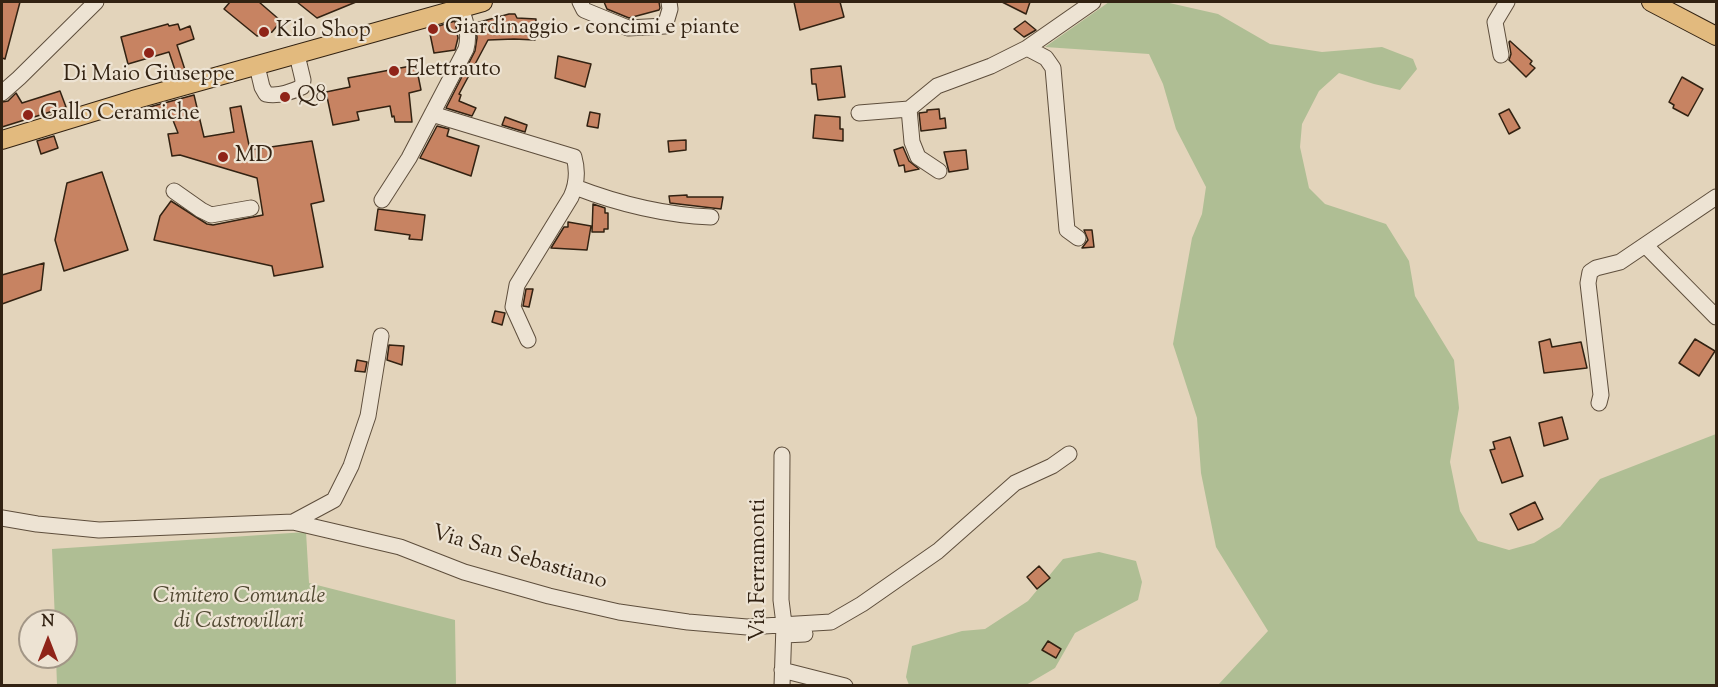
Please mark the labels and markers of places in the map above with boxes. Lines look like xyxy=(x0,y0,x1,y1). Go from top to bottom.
place label: Giardinaggio - concimi e piante xyxy=(445,16,739,42)
place label: Kilo Shop xyxy=(276,19,371,45)
marker: Giardinaggio - concimi e piante xyxy=(426,22,440,36)
marker: Kilo Shop xyxy=(257,25,271,39)
marker: Di Maio Giuseppe xyxy=(142,46,156,60)
place label: Elettrauto xyxy=(406,58,501,84)
place label: Di Maio Giuseppe xyxy=(63,63,235,89)
marker: Elettrauto xyxy=(387,64,401,78)
place label: Q8 xyxy=(297,84,326,110)
marker: Q8 xyxy=(278,90,292,104)
place label: Gallo Ceramiche xyxy=(40,102,200,128)
marker: Gallo Ceramiche xyxy=(21,108,35,122)
place label: MD xyxy=(235,144,273,170)
marker: MD xyxy=(216,150,230,164)

